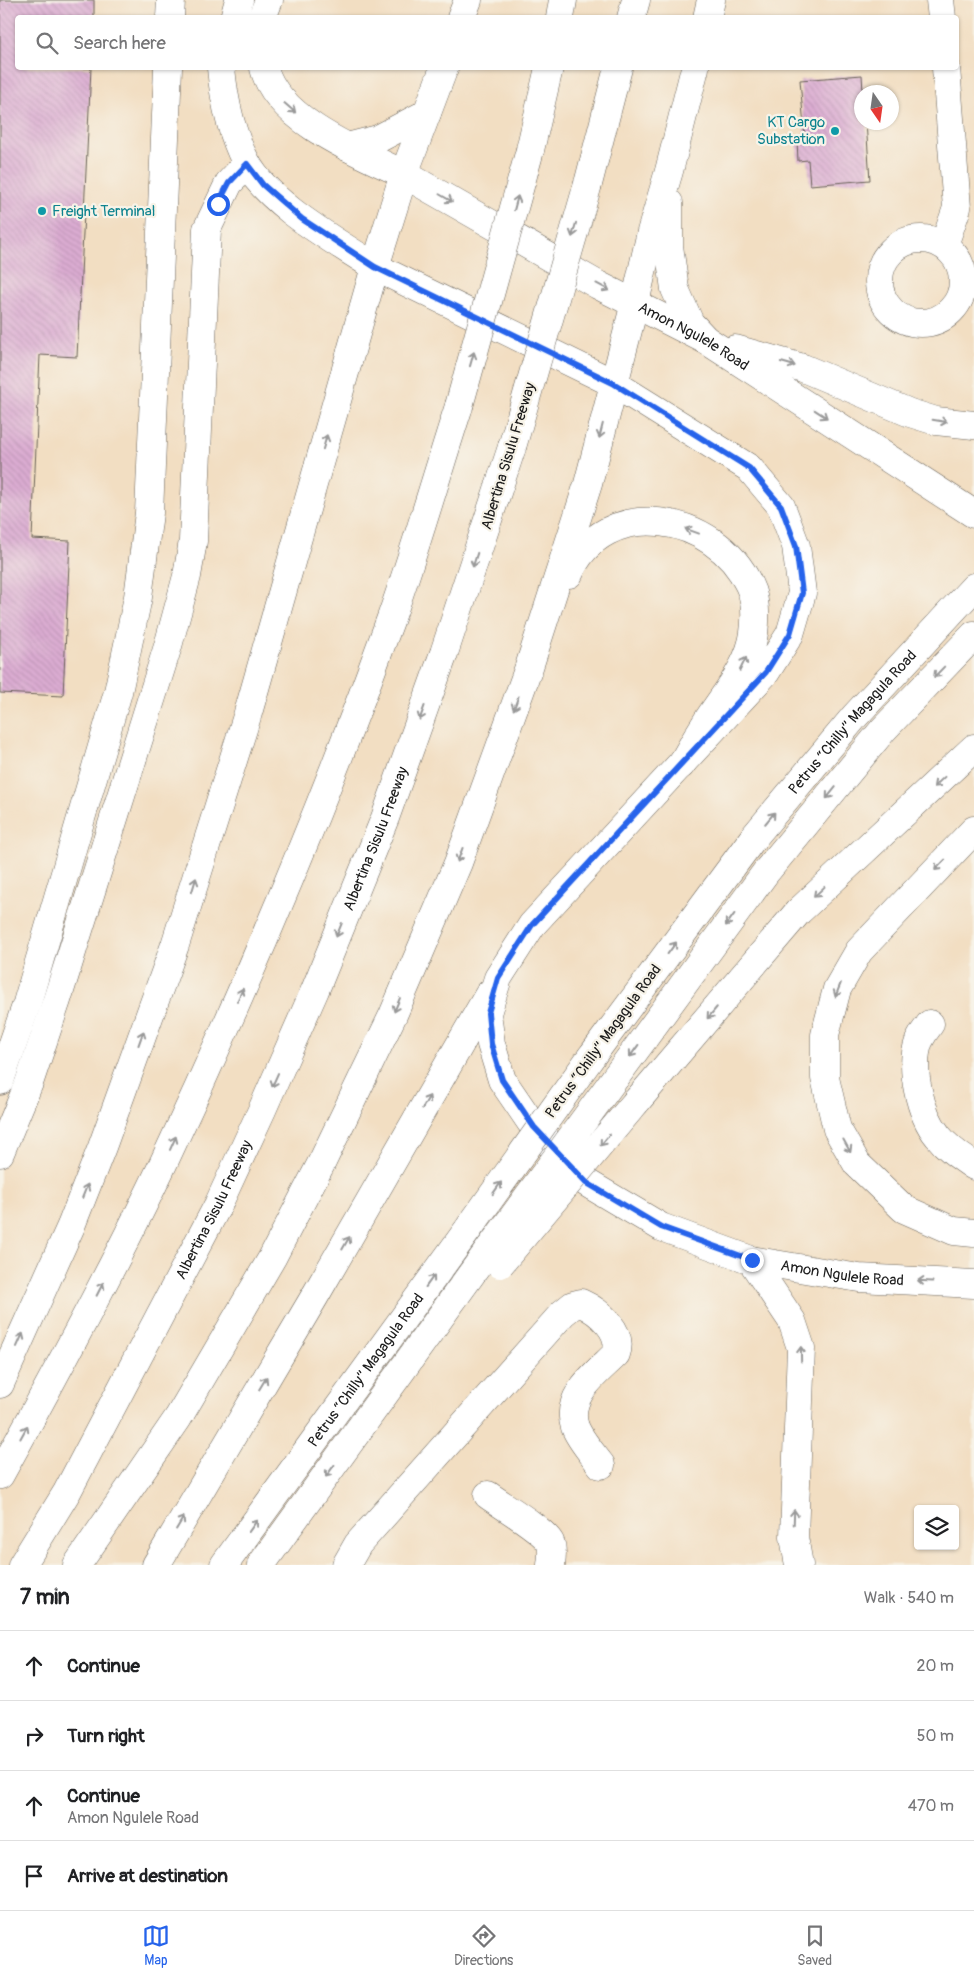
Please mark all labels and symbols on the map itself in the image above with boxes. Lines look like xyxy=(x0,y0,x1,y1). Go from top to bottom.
north arrow xyxy=(854,85,899,130)
one-way arrow xyxy=(284,102,297,113)
place label: KT Cargo Substation xyxy=(757,113,825,149)
marker: KT Cargo Substation xyxy=(829,125,841,137)
route start xyxy=(207,193,230,216)
one-way arrow xyxy=(439,193,454,203)
one-way arrow xyxy=(511,195,521,211)
place label: Freight Terminal xyxy=(52,202,155,221)
marker: Freight Terminal xyxy=(36,205,48,217)
one-way arrow xyxy=(569,222,579,238)
one-way arrow xyxy=(595,283,610,292)
street label: Amon Ngulele Road xyxy=(635,298,752,375)
one-way arrow xyxy=(468,352,477,368)
one-way arrow xyxy=(780,359,796,369)
street label: Albertina Sisulu Freeway xyxy=(477,380,540,532)
one-way arrow xyxy=(813,409,827,419)
one-way arrow xyxy=(932,416,948,426)
one-way arrow xyxy=(596,422,605,438)
one-way arrow xyxy=(321,434,330,450)
one-way arrow xyxy=(685,526,701,535)
one-way arrow xyxy=(470,551,479,567)
street label: Petrus “Chilly” Magagula Road xyxy=(785,646,921,799)
one-way arrow xyxy=(739,657,748,672)
one-way arrow xyxy=(933,665,945,678)
one-way arrow xyxy=(511,694,520,710)
one-way arrow xyxy=(417,705,426,720)
street label: Albertina Sisulu Freeway xyxy=(339,764,413,914)
one-way arrow xyxy=(932,776,945,788)
one-way arrow xyxy=(825,786,836,799)
one-way arrow xyxy=(764,812,775,825)
one-way arrow xyxy=(455,847,464,862)
one-way arrow xyxy=(934,859,946,872)
one-way arrow xyxy=(190,877,199,893)
one-way arrow xyxy=(813,886,826,898)
one-way arrow xyxy=(725,913,735,927)
one-way arrow xyxy=(334,922,343,937)
one-way arrow xyxy=(667,941,677,955)
street label: Petrus “Chilly” Magagula Road xyxy=(541,961,666,1122)
one-way arrow xyxy=(833,982,842,997)
one-way arrow xyxy=(236,988,245,1003)
one-way arrow xyxy=(392,997,402,1012)
one-way arrow xyxy=(706,1007,717,1020)
one-way arrow xyxy=(137,1031,146,1046)
one-way arrow xyxy=(629,1044,639,1058)
one-way arrow xyxy=(270,1072,280,1087)
one-way arrow xyxy=(422,1096,432,1110)
one-way arrow xyxy=(599,1133,610,1146)
one-way arrow xyxy=(168,1136,178,1151)
street label: Albertina Sisulu Freeway xyxy=(172,1137,257,1283)
one-way arrow xyxy=(842,1139,852,1153)
one-way arrow xyxy=(492,1181,502,1195)
one-way arrow xyxy=(81,1183,90,1199)
one-way arrow xyxy=(341,1237,351,1251)
route end xyxy=(741,1249,764,1272)
street label: Amon Ngulele Road xyxy=(779,1256,904,1290)
one-way arrow xyxy=(425,1275,436,1288)
one-way arrow xyxy=(918,1277,934,1286)
one-way arrow xyxy=(95,1281,105,1296)
street label: Petrus “Chilly” Magagula Road xyxy=(304,1290,428,1451)
one-way arrow xyxy=(16,1333,25,1348)
one-way arrow xyxy=(796,1347,806,1363)
one-way arrow xyxy=(259,1377,269,1391)
one-way arrow xyxy=(19,1425,29,1440)
one-way arrow xyxy=(325,1464,335,1478)
one-way arrow xyxy=(790,1509,799,1525)
one-way arrow xyxy=(176,1517,186,1531)
one-way arrow xyxy=(247,1520,258,1533)

